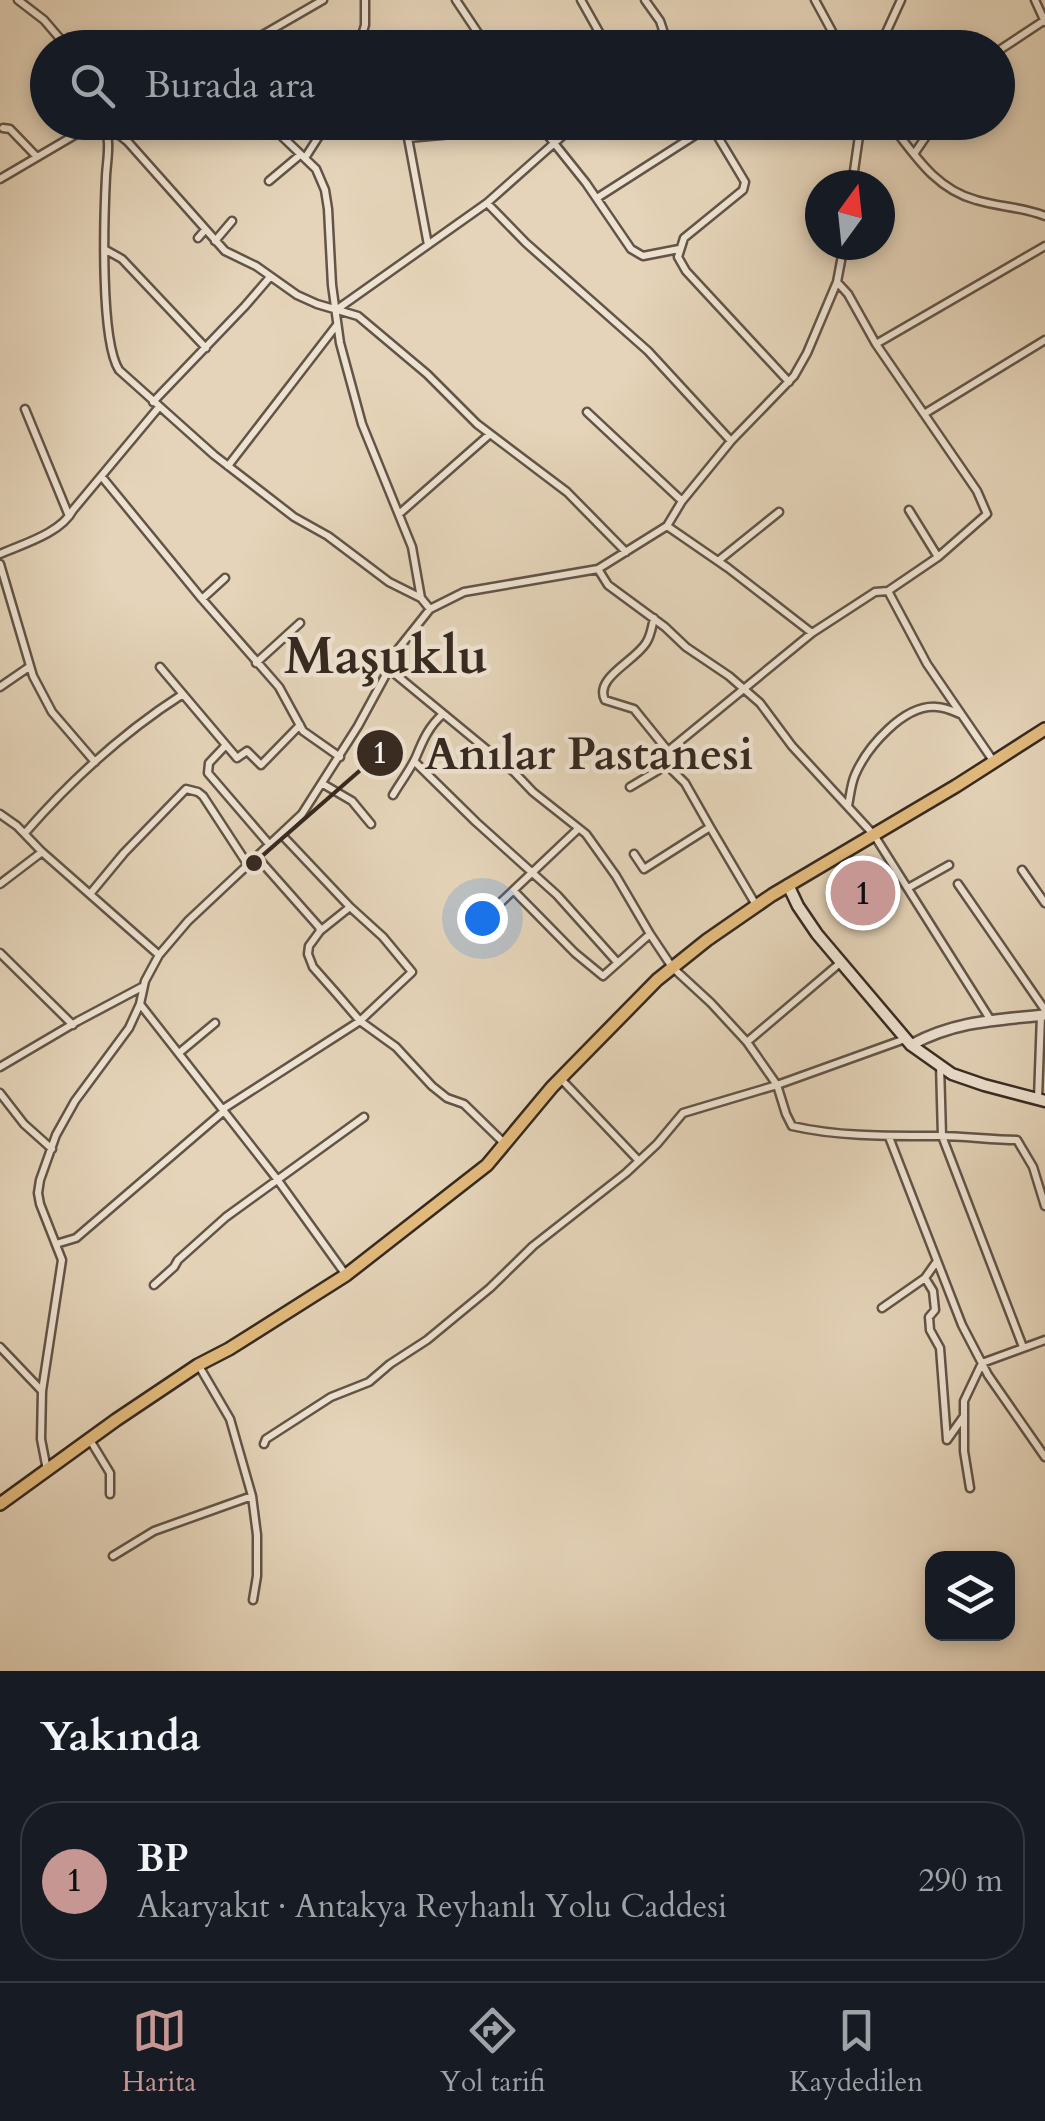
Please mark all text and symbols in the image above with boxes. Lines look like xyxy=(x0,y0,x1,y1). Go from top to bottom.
search box xyxy=(30,30,1015,140)
icon: search xyxy=(65,58,120,113)
text: Burada ara xyxy=(145,59,316,111)
north arrow xyxy=(805,170,895,260)
district label: Maşuklu xyxy=(284,622,488,692)
callout: Anılar Pastanesi xyxy=(355,715,773,790)
text: Anılar Pastanesi xyxy=(425,724,753,785)
text: 1 xyxy=(372,733,388,774)
pin: 1 xyxy=(830,856,896,930)
your location xyxy=(457,893,508,944)
map controls xyxy=(925,1551,1015,1641)
button: layers xyxy=(925,1551,1015,1641)
text: Yakında xyxy=(40,1708,201,1765)
text: BP xyxy=(137,1833,189,1885)
text: 1 xyxy=(66,1859,83,1903)
text: 290 m xyxy=(918,1859,1003,1903)
text: Akaryakıt · Antakya Reyhanlı Yolu Caddesi xyxy=(137,1885,727,1929)
tab: Harita xyxy=(122,2003,196,2101)
tab: Yol tarifi xyxy=(440,2003,546,2101)
tab: Kaydedilen xyxy=(789,2003,923,2101)

